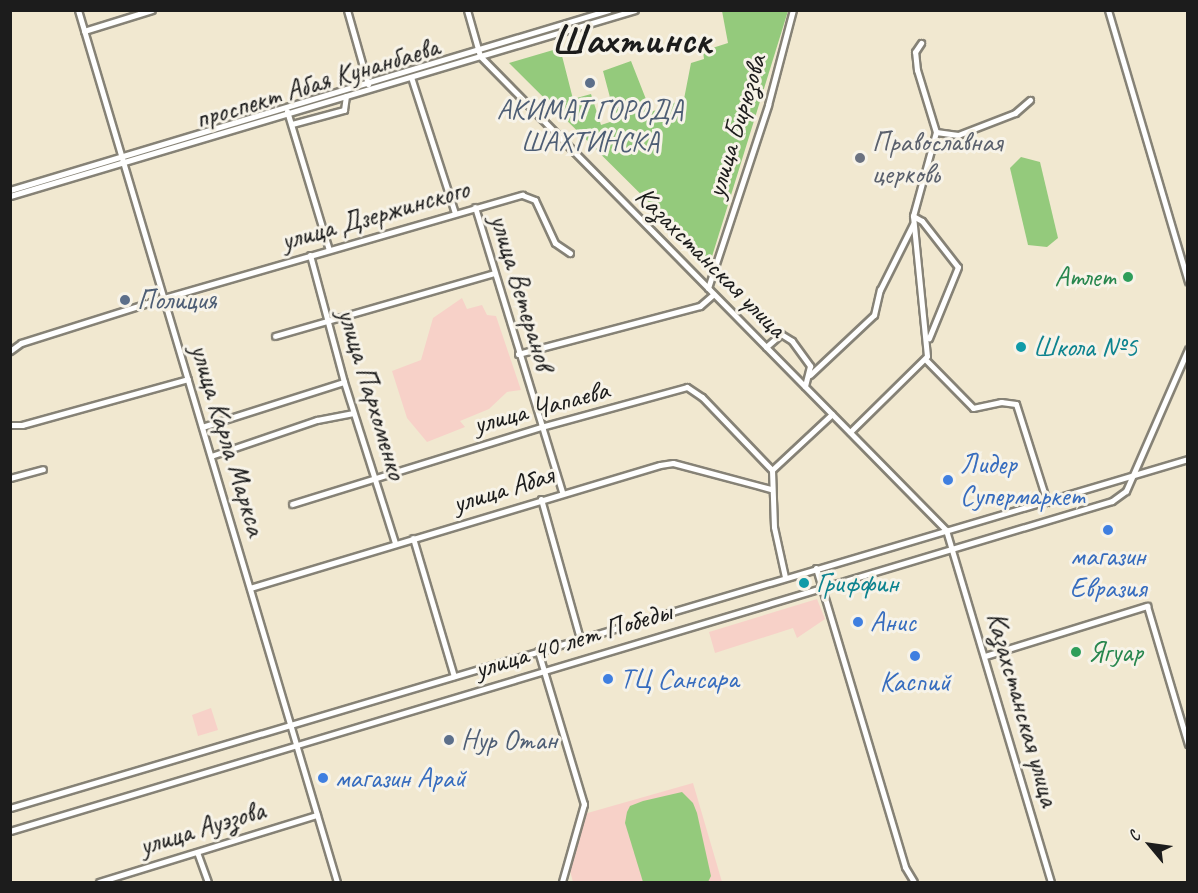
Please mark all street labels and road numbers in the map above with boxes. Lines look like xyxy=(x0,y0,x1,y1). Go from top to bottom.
street label: проспект Абая Кунанбаева xyxy=(193,30,441,136)
street label: улица Бирюзова xyxy=(698,50,774,202)
street label: улица Дзержинского xyxy=(278,172,472,258)
street label: Казахстанская улица xyxy=(627,178,795,346)
street label: улица Ветеранов xyxy=(483,211,561,373)
street label: улица Пархоменко xyxy=(330,305,414,483)
street label: улица Карла Маркса xyxy=(183,341,273,539)
street label: улица Чапаева xyxy=(470,373,612,441)
street label: улица Абая xyxy=(448,458,558,520)
street label: улица 40 лет Победы xyxy=(471,594,675,686)
street label: Казахстанская улица xyxy=(979,607,1067,811)
street label: улица Ауэзова xyxy=(135,793,269,863)

